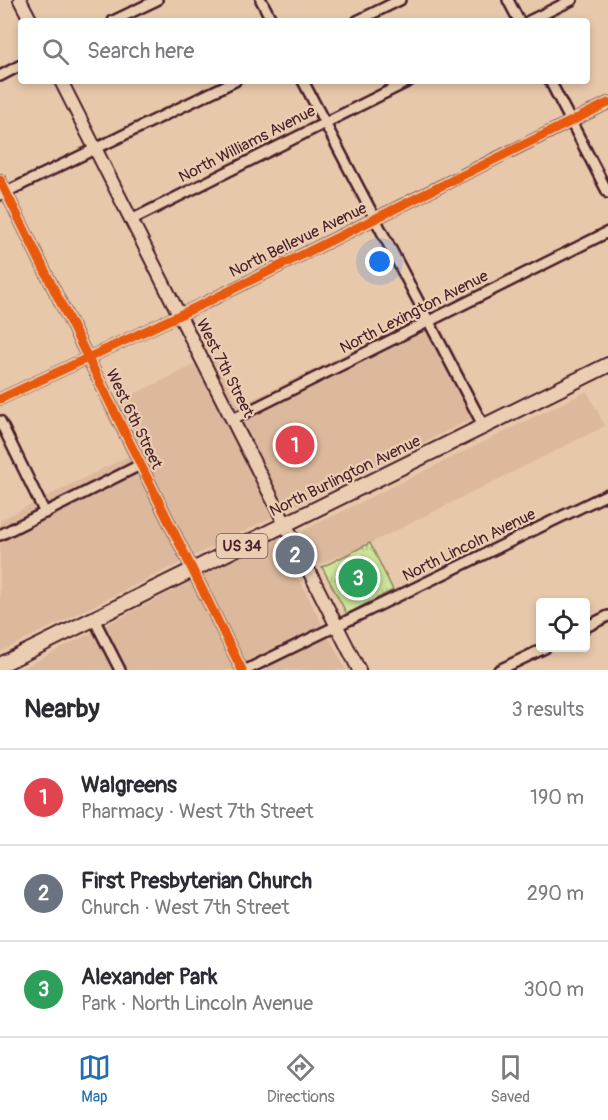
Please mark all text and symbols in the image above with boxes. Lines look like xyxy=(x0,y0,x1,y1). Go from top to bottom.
search box xyxy=(18,18,590,84)
icon: search xyxy=(39,35,72,68)
text: Search here xyxy=(87,37,194,65)
street label: North Williams Avenue xyxy=(175,101,319,187)
street label: North Bellevue Avenue xyxy=(226,198,370,282)
your location xyxy=(365,247,394,276)
street label: North Lexington Avenue xyxy=(336,266,492,358)
street label: West 7th Street xyxy=(192,315,259,421)
street label: West 6th Street xyxy=(101,366,167,473)
pin: 1 xyxy=(276,422,314,468)
street label: North Burlington Avenue xyxy=(266,431,424,521)
street label: North Lincoln Avenue xyxy=(399,504,539,586)
pin: 2 xyxy=(276,532,314,578)
road number: US 34 xyxy=(216,534,268,558)
pin: 3 xyxy=(338,556,378,600)
map controls xyxy=(536,598,590,652)
button: locate xyxy=(536,598,590,652)
text: Nearby xyxy=(24,693,100,725)
text: 3 results xyxy=(512,697,584,722)
text: Walgreens xyxy=(81,771,177,799)
text: 1 xyxy=(40,785,47,810)
text: 190 m xyxy=(530,785,584,810)
text: Pharmacy · West 7th Street xyxy=(81,799,314,824)
text: First Presbyterian Church xyxy=(81,867,312,895)
text: 2 xyxy=(38,881,49,906)
text: 290 m xyxy=(527,881,584,906)
text: Church · West 7th Street xyxy=(81,895,289,920)
text: Alexander Park xyxy=(81,963,217,991)
text: 3 xyxy=(38,977,49,1002)
text: 300 m xyxy=(523,977,584,1002)
text: Park · North Lincoln Avenue xyxy=(81,991,313,1016)
tab: Map xyxy=(78,1051,111,1107)
tab: Directions xyxy=(267,1051,335,1107)
tab: Saved xyxy=(490,1051,530,1107)

